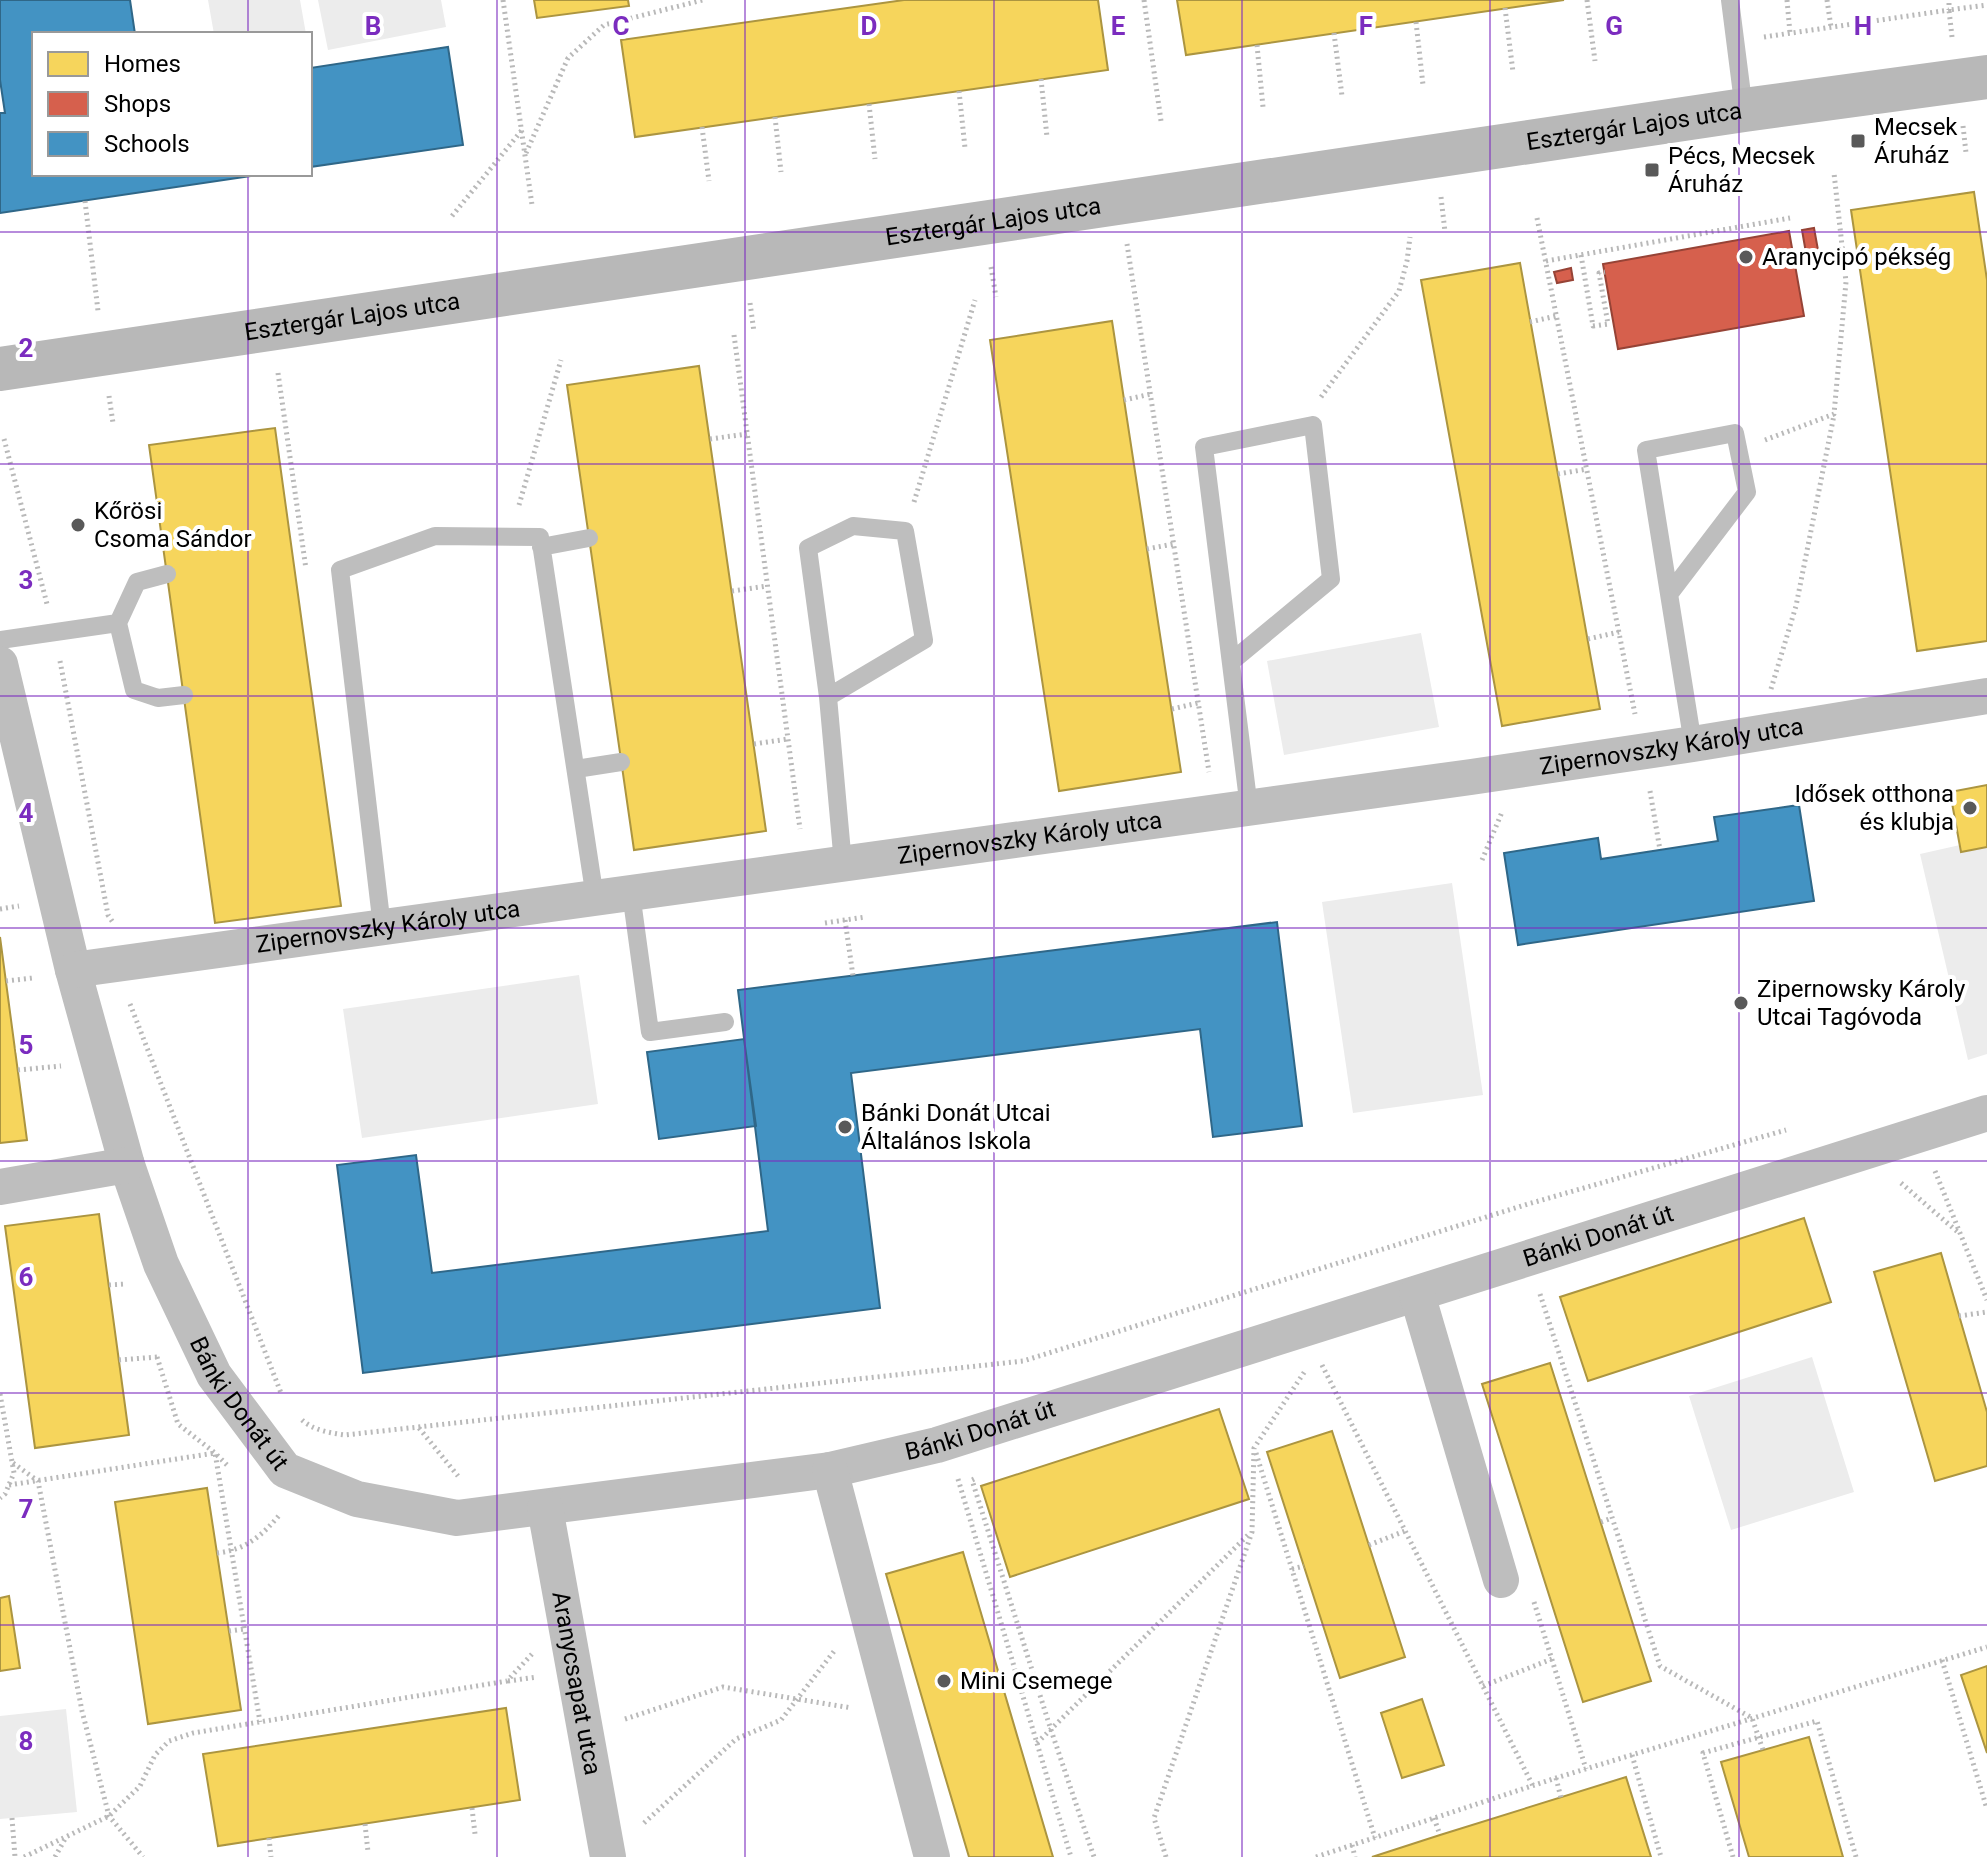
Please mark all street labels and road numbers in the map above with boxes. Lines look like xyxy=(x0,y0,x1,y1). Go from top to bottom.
street label: Esztergár Lajos utca xyxy=(1524,96,1744,156)
street label: Esztergár Lajos utca xyxy=(883,192,1103,251)
street label: Esztergár Lajos utca xyxy=(242,287,462,347)
street label: Zipernovszky Károly utca xyxy=(1538,712,1805,781)
street label: Zipernovszky Károly utca xyxy=(896,806,1164,870)
street label: Zipernovszky Károly utca xyxy=(254,894,522,959)
street label: Bánki Donát út xyxy=(1520,1199,1677,1273)
street label: Bánki Donát út xyxy=(184,1332,294,1476)
street label: Bánki Donát út xyxy=(902,1394,1059,1466)
street label: Aranycsapat utca xyxy=(546,1589,607,1777)

